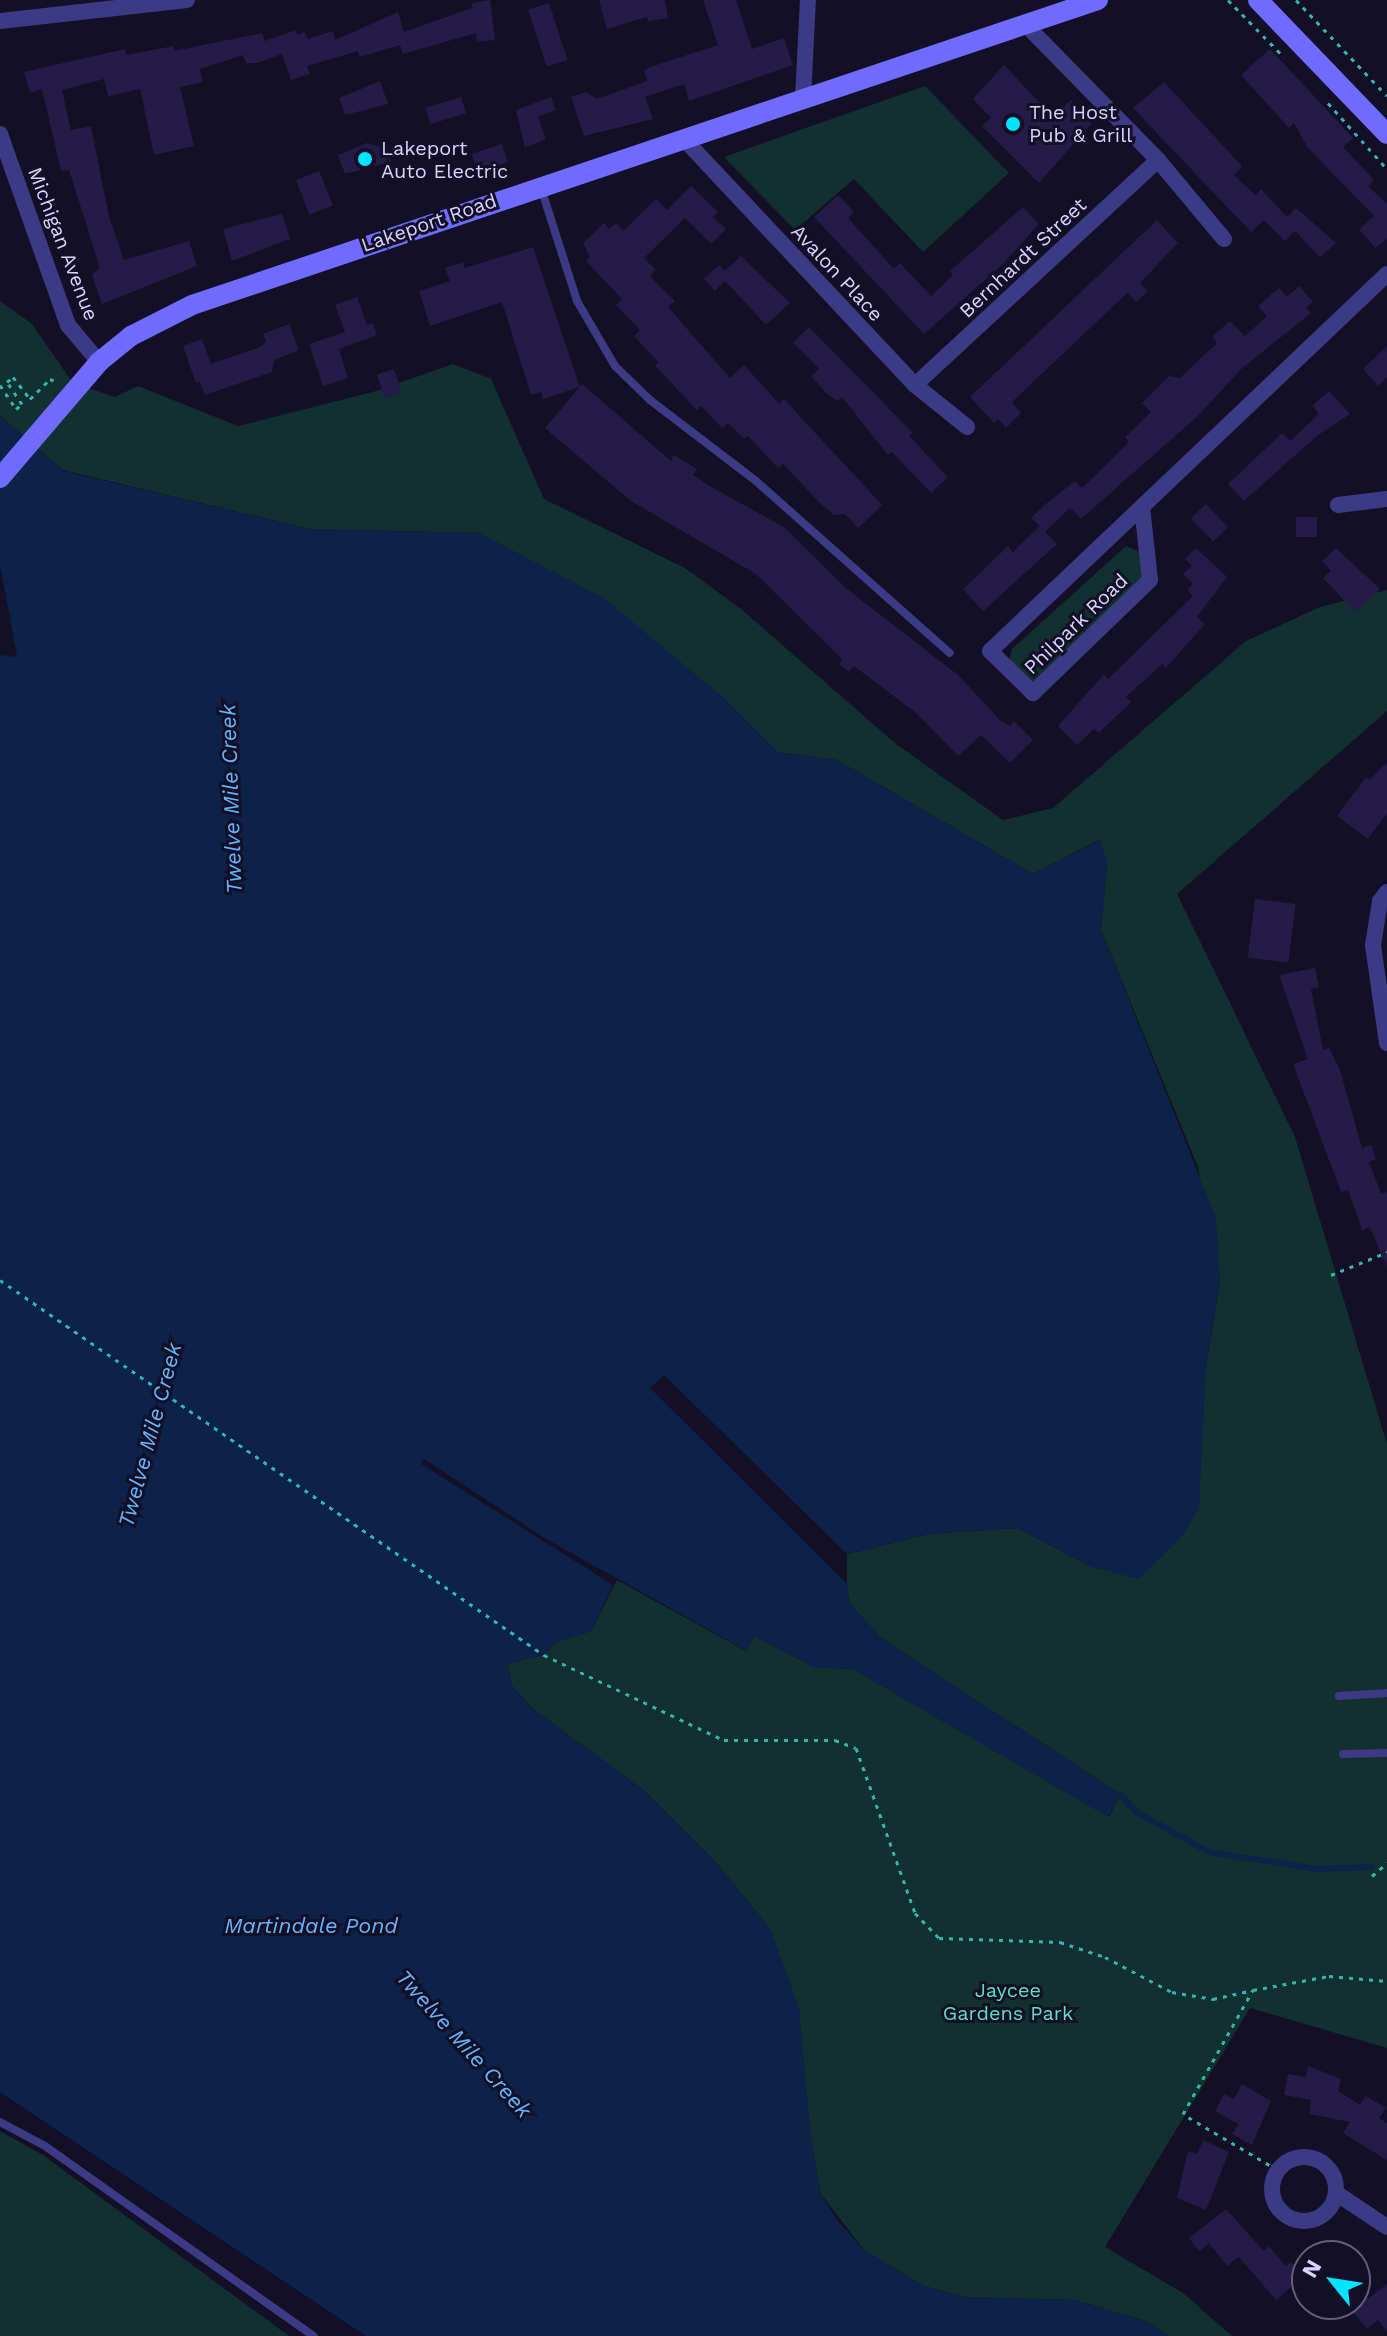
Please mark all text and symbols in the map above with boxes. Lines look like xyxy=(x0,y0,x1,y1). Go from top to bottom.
place label: The Host Pub & Grill xyxy=(1029,100,1132,147)
marker: The Host Pub & Grill xyxy=(1004,115,1022,133)
place label: Lakeport Auto Electric xyxy=(381,136,508,183)
marker: Lakeport Auto Electric xyxy=(356,150,374,168)
street label: Michigan Avenue xyxy=(23,164,103,324)
street label: Lakeport Road xyxy=(358,189,500,257)
street label: Bernhardt Street xyxy=(955,193,1091,323)
street label: Avalon Place xyxy=(786,220,888,326)
street label: Philpark Road xyxy=(1019,568,1133,680)
water label: Twelve Mile Creek xyxy=(214,704,248,894)
water label: Twelve Mile Creek xyxy=(113,1340,187,1530)
water label: Martindale Pond xyxy=(224,1913,398,1939)
water label: Twelve Mile Creek xyxy=(391,1965,537,2123)
park label: Jaycee Gardens Park xyxy=(943,1978,1073,2025)
north arrow xyxy=(1291,2240,1371,2320)
text: N xyxy=(1297,2255,1326,2282)

